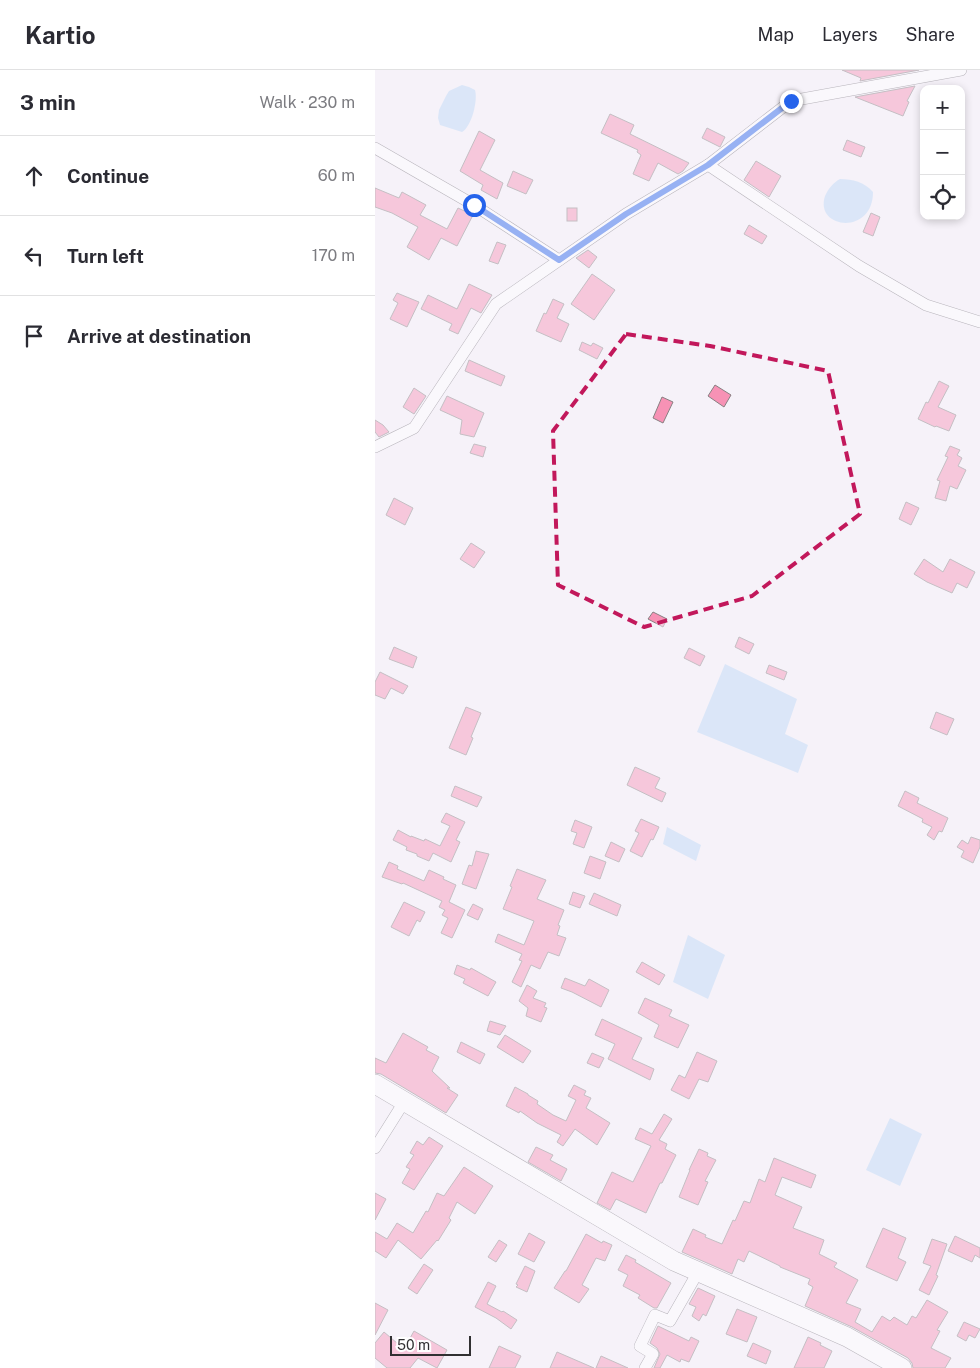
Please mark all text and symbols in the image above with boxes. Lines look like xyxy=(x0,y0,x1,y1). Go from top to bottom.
text: Kartio xyxy=(25,21,96,49)
text: Map xyxy=(758,24,794,45)
text: Layers xyxy=(822,24,878,45)
text: Share xyxy=(906,24,955,45)
map controls xyxy=(920,85,965,220)
button: + xyxy=(920,85,965,130)
text: 3 min xyxy=(20,90,76,115)
route end xyxy=(780,90,803,113)
text: Walk · 230 m xyxy=(259,93,355,112)
button: − xyxy=(920,130,965,175)
icon: ahead xyxy=(20,162,48,190)
text: Continue xyxy=(67,165,149,187)
text: 60 m xyxy=(318,166,355,185)
button: locate xyxy=(920,175,965,220)
route start xyxy=(463,194,486,217)
icon: left xyxy=(20,242,48,270)
text: Turn left xyxy=(67,245,144,267)
text: 170 m xyxy=(312,246,355,265)
icon: arrive xyxy=(20,322,48,350)
text: Arrive at destination xyxy=(67,325,251,347)
scale bar xyxy=(390,1333,471,1356)
text: 50 m xyxy=(397,1337,430,1353)

